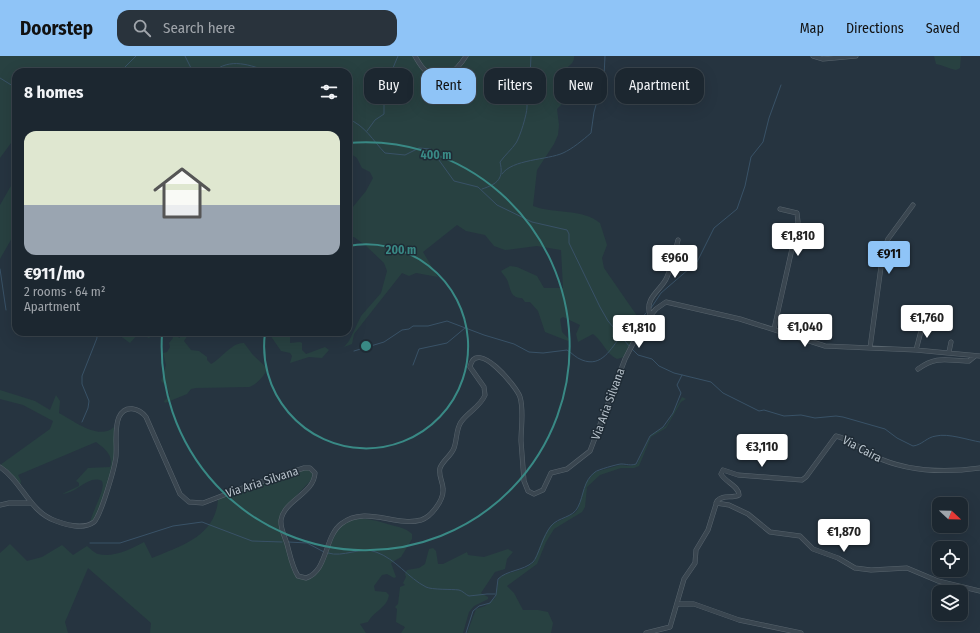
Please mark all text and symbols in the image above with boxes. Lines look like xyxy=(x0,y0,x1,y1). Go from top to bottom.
search box xyxy=(117,10,397,46)
text: Doorstep xyxy=(20,17,93,40)
icon: search xyxy=(131,17,153,39)
text: Search here xyxy=(163,19,235,37)
text: Map xyxy=(800,20,824,37)
text: Directions xyxy=(846,20,904,37)
text: Saved xyxy=(926,20,960,37)
chip: Buy xyxy=(364,68,413,104)
chip: Rent xyxy=(421,68,476,104)
chip: Filters xyxy=(484,68,546,104)
chip: New xyxy=(554,68,607,104)
chip: Apartment xyxy=(615,68,704,104)
icon: filters xyxy=(318,81,340,103)
text: 8 homes xyxy=(24,82,84,103)
text: 400 m xyxy=(421,148,451,162)
icon: home xyxy=(146,157,218,229)
pin: €1,810 xyxy=(765,223,831,257)
text: €1,810 xyxy=(781,228,815,243)
pin: €911 xyxy=(865,241,913,275)
text: 200 m xyxy=(385,243,416,257)
pin: €960 xyxy=(651,245,699,279)
text: €911 xyxy=(877,246,901,261)
text: €960 xyxy=(661,250,689,265)
text: €911/mo xyxy=(24,263,85,284)
text: 2 rooms · 64 m² xyxy=(24,284,105,299)
text: Apartment xyxy=(24,299,80,314)
pin: €1,760 xyxy=(894,305,960,339)
text: €1,760 xyxy=(910,310,944,325)
pin: €1,040 xyxy=(772,314,838,348)
pin: €1,810 xyxy=(606,315,672,349)
text: €1,040 xyxy=(787,319,823,334)
text: €1,810 xyxy=(622,320,656,335)
centre of rings xyxy=(359,339,373,353)
street label: Via Aria Silvana xyxy=(589,366,628,442)
street label: Via Caira xyxy=(840,433,884,465)
pin: €3,110 xyxy=(729,434,795,468)
text: €3,110 xyxy=(746,439,778,454)
street label: Via Aria Silvana xyxy=(224,464,300,500)
north arrow xyxy=(932,497,968,533)
map controls xyxy=(932,497,968,621)
pin: €1,870 xyxy=(811,519,877,553)
text: €1,870 xyxy=(827,524,861,539)
button: locate xyxy=(932,541,968,577)
button: layers xyxy=(932,585,968,621)

